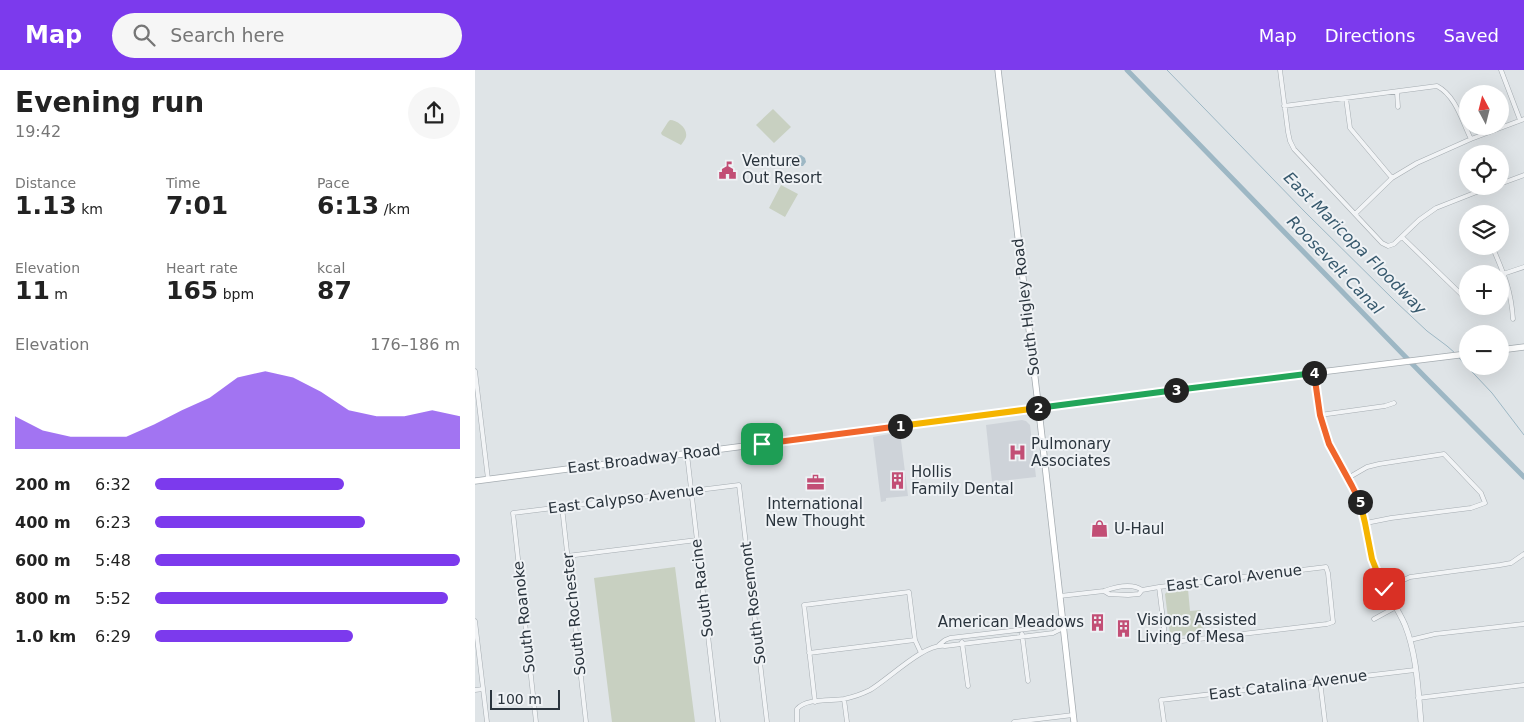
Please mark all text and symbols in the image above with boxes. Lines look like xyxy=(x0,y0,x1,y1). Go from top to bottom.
search box xyxy=(112,13,462,58)
text: Map xyxy=(25,21,82,49)
icon: search xyxy=(130,21,158,49)
text: Search here xyxy=(170,24,284,46)
text: Map xyxy=(1259,25,1297,46)
text: Directions xyxy=(1325,25,1415,46)
text: Saved xyxy=(1443,25,1499,46)
north arrow xyxy=(1459,85,1509,135)
map controls xyxy=(1459,85,1509,375)
text: Evening run xyxy=(15,86,204,119)
button: share xyxy=(408,87,460,139)
text: 19:42 xyxy=(15,122,61,141)
button: locate xyxy=(1459,145,1509,195)
place label: Venture Out Resort xyxy=(742,152,822,187)
public building icon: Venture Out Resort xyxy=(718,160,738,180)
water label: East Maricopa Floodway xyxy=(1280,168,1431,319)
text: Distance xyxy=(15,175,76,191)
text: Time xyxy=(166,175,200,191)
text: Pace xyxy=(317,175,350,191)
text: 1.13 xyxy=(15,191,77,220)
text: 7:01 xyxy=(166,191,228,220)
text: 6:13 xyxy=(317,191,379,220)
text: km xyxy=(77,201,103,217)
text: /km xyxy=(379,201,410,217)
button: layers xyxy=(1459,205,1509,255)
water label: Roosevelt Canal xyxy=(1283,212,1387,319)
street label: South Higley Road xyxy=(1009,237,1043,377)
text: Elevation xyxy=(15,260,80,276)
text: Heart rate xyxy=(166,260,238,276)
text: kcal xyxy=(317,260,345,276)
button: + xyxy=(1459,265,1509,315)
text: 11 xyxy=(15,276,50,305)
text: 165 xyxy=(166,276,218,305)
text: 87 xyxy=(317,276,352,305)
text: m xyxy=(50,286,68,302)
text: bpm xyxy=(218,286,254,302)
button: − xyxy=(1459,325,1509,375)
text: Elevation xyxy=(15,335,89,354)
text: 176–186 m xyxy=(370,335,460,354)
pin: 4 xyxy=(1301,360,1327,386)
text: 4 xyxy=(1310,365,1319,381)
pin: 3 xyxy=(1163,378,1189,402)
text: 3 xyxy=(1172,382,1181,398)
pin: 2 xyxy=(1025,396,1051,420)
text: 2 xyxy=(1034,400,1043,416)
pin: 1 xyxy=(887,414,913,438)
text: 1 xyxy=(896,418,905,434)
pin xyxy=(741,423,783,465)
icon: arrive xyxy=(748,430,776,458)
place label: Pulmonary Associates xyxy=(1031,435,1111,470)
street label: East Broadway Road xyxy=(567,441,721,477)
hospital icon: Pulmonary Associates xyxy=(1007,443,1027,463)
place label: Hollis Family Dental xyxy=(911,463,1014,498)
building icon: Hollis Family Dental xyxy=(887,471,907,491)
office icon: International New Thought xyxy=(805,473,825,493)
text: 200 m xyxy=(15,475,71,494)
text: 6:32 xyxy=(95,475,131,494)
street label: East Calypso Avenue xyxy=(547,481,705,517)
pin: 5 xyxy=(1347,490,1373,514)
text: 5 xyxy=(1356,494,1365,510)
place label: International New Thought xyxy=(765,495,865,530)
text: 400 m xyxy=(15,513,71,532)
text: 6:23 xyxy=(95,513,131,532)
shop icon: U-Haul xyxy=(1090,519,1110,539)
place label: U-Haul xyxy=(1114,520,1165,538)
street label: South Racine xyxy=(687,538,717,638)
street label: South Rosemont xyxy=(737,540,769,665)
text: 600 m xyxy=(15,551,71,570)
text: 5:48 xyxy=(95,551,131,570)
street label: South Rochester xyxy=(559,551,589,676)
street label: South Roanoke xyxy=(509,560,539,674)
street label: East Carol Avenue xyxy=(1165,561,1303,595)
pin xyxy=(1363,568,1405,610)
icon: check xyxy=(1370,575,1398,603)
text: 800 m xyxy=(15,589,71,608)
text: 5:52 xyxy=(95,589,131,608)
place label: Visions Assisted Living of Mesa xyxy=(1137,611,1257,646)
building icon: American Meadows xyxy=(1088,612,1108,632)
place label: American Meadows xyxy=(938,613,1084,631)
building icon: Visions Assisted Living of Mesa xyxy=(1113,619,1133,639)
text: 1.0 km xyxy=(15,627,76,646)
text: 6:29 xyxy=(95,627,131,646)
street label: East Catalina Avenue xyxy=(1208,666,1368,704)
scale bar xyxy=(490,687,560,710)
text: 100 m xyxy=(497,691,542,707)

